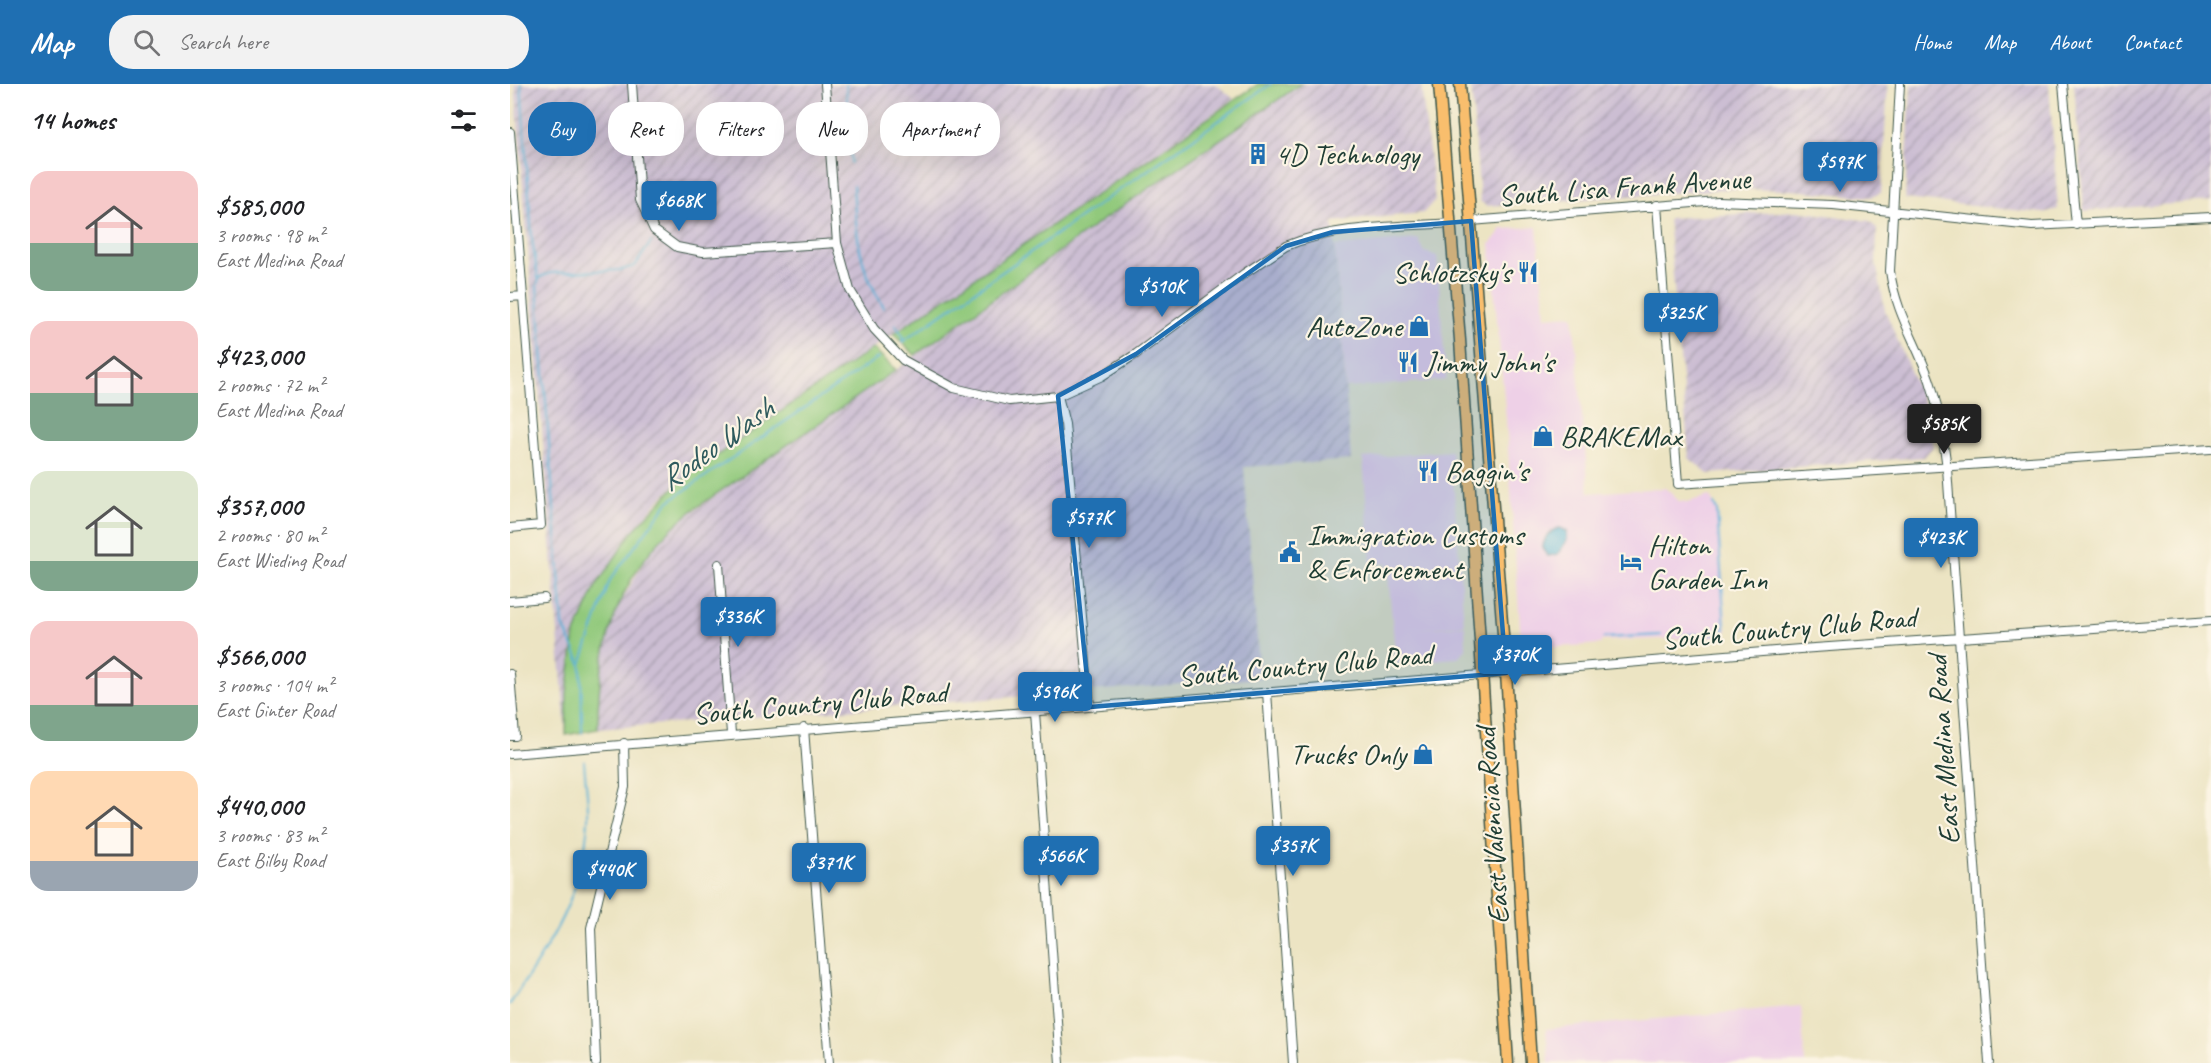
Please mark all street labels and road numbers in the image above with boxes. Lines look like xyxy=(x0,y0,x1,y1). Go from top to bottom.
street label: South Lisa Frank Avenue xyxy=(1497,159,1754,215)
street label: South Country Club Road xyxy=(1660,598,1922,658)
street label: South Country Club Road xyxy=(1176,635,1438,695)
street label: East Medina Road xyxy=(1917,650,1969,846)
street label: South Country Club Road xyxy=(691,673,953,733)
street label: East Valencia Road xyxy=(1466,722,1518,925)

